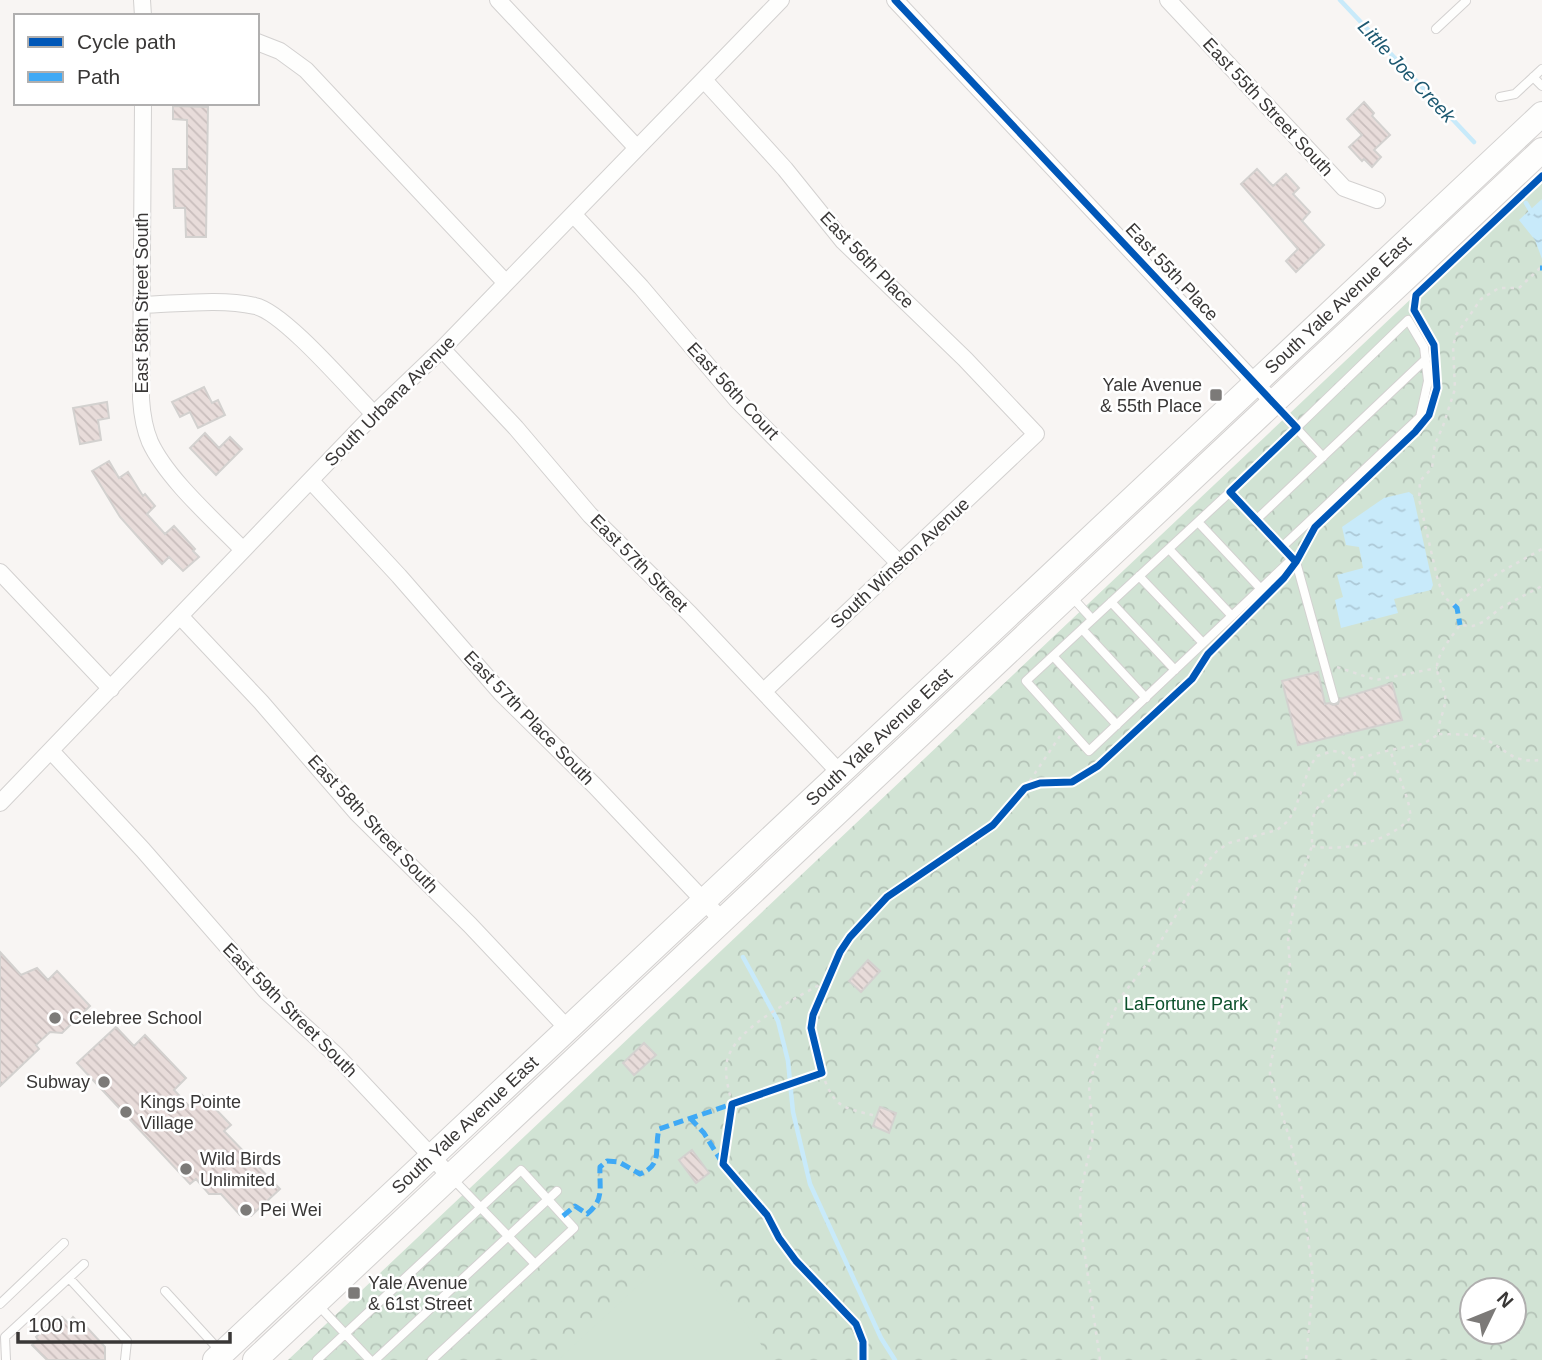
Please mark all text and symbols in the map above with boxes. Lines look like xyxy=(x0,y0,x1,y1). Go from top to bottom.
legend xyxy=(14,14,259,105)
water label: Little Joe Creek xyxy=(1354,16,1460,128)
text: Cycle path xyxy=(77,30,176,53)
street label: East 55th Street South xyxy=(1199,34,1337,180)
text: Path xyxy=(77,65,120,88)
street label: East 56th Place xyxy=(816,208,918,312)
street label: East 58th Street South xyxy=(132,212,152,394)
street label: East 55th Place xyxy=(1122,219,1222,325)
street label: South Yale Avenue East xyxy=(1261,232,1415,378)
street label: South Urbana Avenue xyxy=(321,332,459,470)
street label: East 56th Court xyxy=(683,338,783,444)
place label: Yale Avenue & 55th Place xyxy=(1100,375,1202,416)
marker: Yale Avenue & 55th Place xyxy=(1208,387,1224,403)
street label: South Winston Avenue xyxy=(827,494,973,632)
street label: East 57th Street xyxy=(586,510,692,616)
street label: East 57th Place South xyxy=(460,647,598,789)
street label: South Yale Avenue East xyxy=(802,664,956,810)
street label: East 58th Street South xyxy=(304,751,442,897)
street label: East 59th Street South xyxy=(219,939,361,1081)
park label: LaFortune Park xyxy=(1124,994,1249,1014)
place label: Celebree School xyxy=(69,1008,202,1028)
marker: Celebree School xyxy=(47,1010,63,1026)
street label: South Yale Avenue East xyxy=(388,1052,542,1198)
place label: Subway xyxy=(26,1072,90,1092)
marker: Subway xyxy=(96,1074,112,1090)
place label: Kings Pointe Village xyxy=(140,1092,241,1133)
marker: Kings Pointe Village xyxy=(118,1104,134,1120)
place label: Wild Birds Unlimited xyxy=(200,1149,281,1190)
marker: Wild Birds Unlimited xyxy=(178,1161,194,1177)
place label: Pei Wei xyxy=(260,1200,322,1220)
marker: Pei Wei xyxy=(238,1202,254,1218)
place label: Yale Avenue & 61st Street xyxy=(368,1273,472,1314)
north arrow xyxy=(1458,1276,1528,1346)
marker: Yale Avenue & 61st Street xyxy=(346,1285,362,1301)
text: N xyxy=(1493,1288,1517,1312)
scale bar xyxy=(18,1300,229,1344)
text: 100 m xyxy=(28,1313,86,1336)

